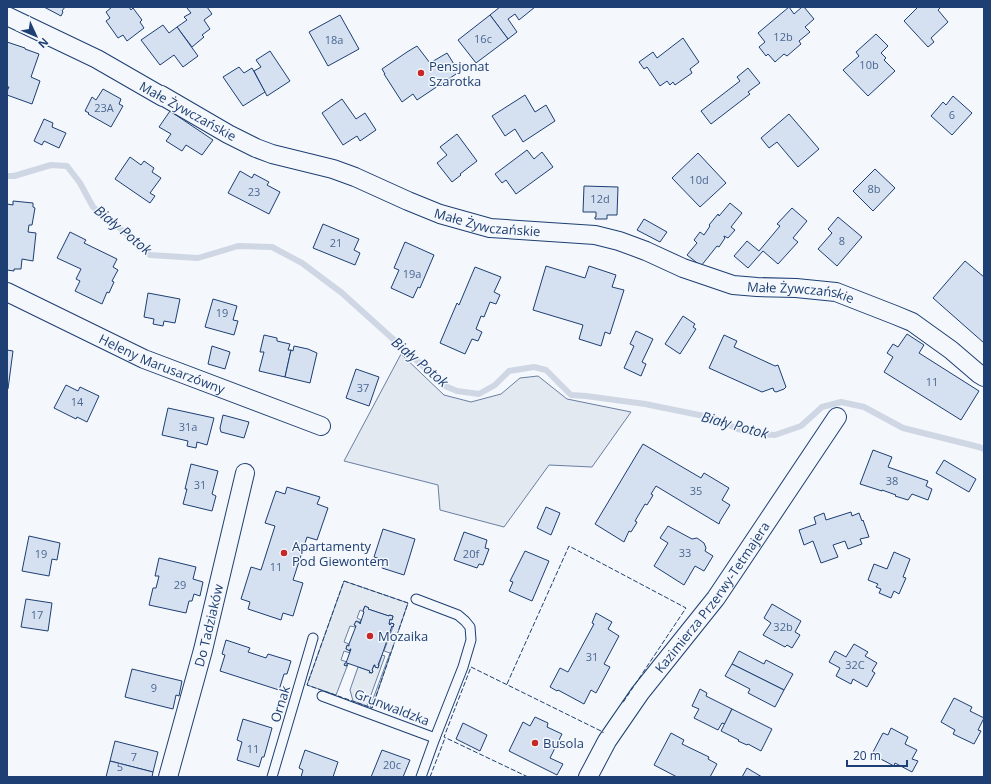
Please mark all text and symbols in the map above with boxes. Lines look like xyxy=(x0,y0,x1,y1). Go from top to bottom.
north arrow xyxy=(16,16,56,56)
house number: 12b xyxy=(773,29,793,44)
house number: 16c xyxy=(474,31,492,46)
house number: 18a xyxy=(325,32,343,47)
text: N xyxy=(35,35,52,52)
place label: Pensjonat Szarotka xyxy=(429,57,490,90)
house number: 10b xyxy=(859,57,879,72)
marker: Pensjonat Szarotka xyxy=(416,68,426,78)
street label: Małe Żywczańskie xyxy=(136,77,240,145)
house number: 23A xyxy=(94,100,114,115)
house number: 6 xyxy=(949,107,955,122)
house number: 10d xyxy=(689,172,709,187)
house number: 8b xyxy=(867,181,881,196)
house number: 23 xyxy=(248,184,260,199)
house number: 12d xyxy=(590,191,610,206)
water label: Biały Potok xyxy=(91,201,157,259)
street label: Małe Żywczańskie xyxy=(432,204,541,240)
house number: 8 xyxy=(839,233,845,248)
house number: 21 xyxy=(330,235,342,250)
house number: 19a xyxy=(403,266,421,281)
street label: Małe Żywczańskie xyxy=(746,277,857,307)
house number: 19 xyxy=(216,305,228,320)
street label: Heleny Marusarzówny xyxy=(96,329,228,398)
water label: Biały Potok xyxy=(388,332,454,392)
house number: 11 xyxy=(926,374,938,389)
house number: 37 xyxy=(357,380,369,395)
house number: 14 xyxy=(71,394,84,409)
water label: Biały Potok xyxy=(700,406,772,443)
house number: 31a xyxy=(179,419,197,434)
house number: 38 xyxy=(886,473,898,488)
house number: 31 xyxy=(194,477,206,492)
house number: 35 xyxy=(690,483,702,498)
street label: Kazimierza Przerwy-Tetmajera xyxy=(651,518,774,677)
place label: Apartamenty Pod Giewontem xyxy=(292,537,389,570)
house number: 33 xyxy=(679,545,691,560)
house number: 19 xyxy=(35,546,47,561)
house number: 20f xyxy=(463,546,480,561)
marker: Apartamenty Pod Giewontem xyxy=(279,548,289,558)
house number: 11 xyxy=(270,559,282,574)
house number: 29 xyxy=(174,577,186,592)
street label: Do Tadziaków xyxy=(190,582,227,669)
house number: 17 xyxy=(31,607,43,622)
house number: 32b xyxy=(773,619,793,634)
place label: Mozaika xyxy=(378,627,428,645)
marker: Mozaika xyxy=(365,631,375,641)
house number: 31 xyxy=(586,649,598,664)
house number: 32C xyxy=(845,657,865,672)
house number: 9 xyxy=(151,680,157,695)
street label: Ornak xyxy=(266,683,294,725)
street label: Grunwaldzka xyxy=(352,684,432,730)
place label: Busola xyxy=(543,734,584,752)
marker: Busola xyxy=(530,738,540,748)
house number: 11 xyxy=(247,741,259,756)
scale bar xyxy=(847,742,907,768)
text: 20 m xyxy=(853,747,881,764)
house number: 7 xyxy=(131,749,137,764)
house number: 20c xyxy=(383,757,401,772)
house number: 5 xyxy=(117,759,123,774)

